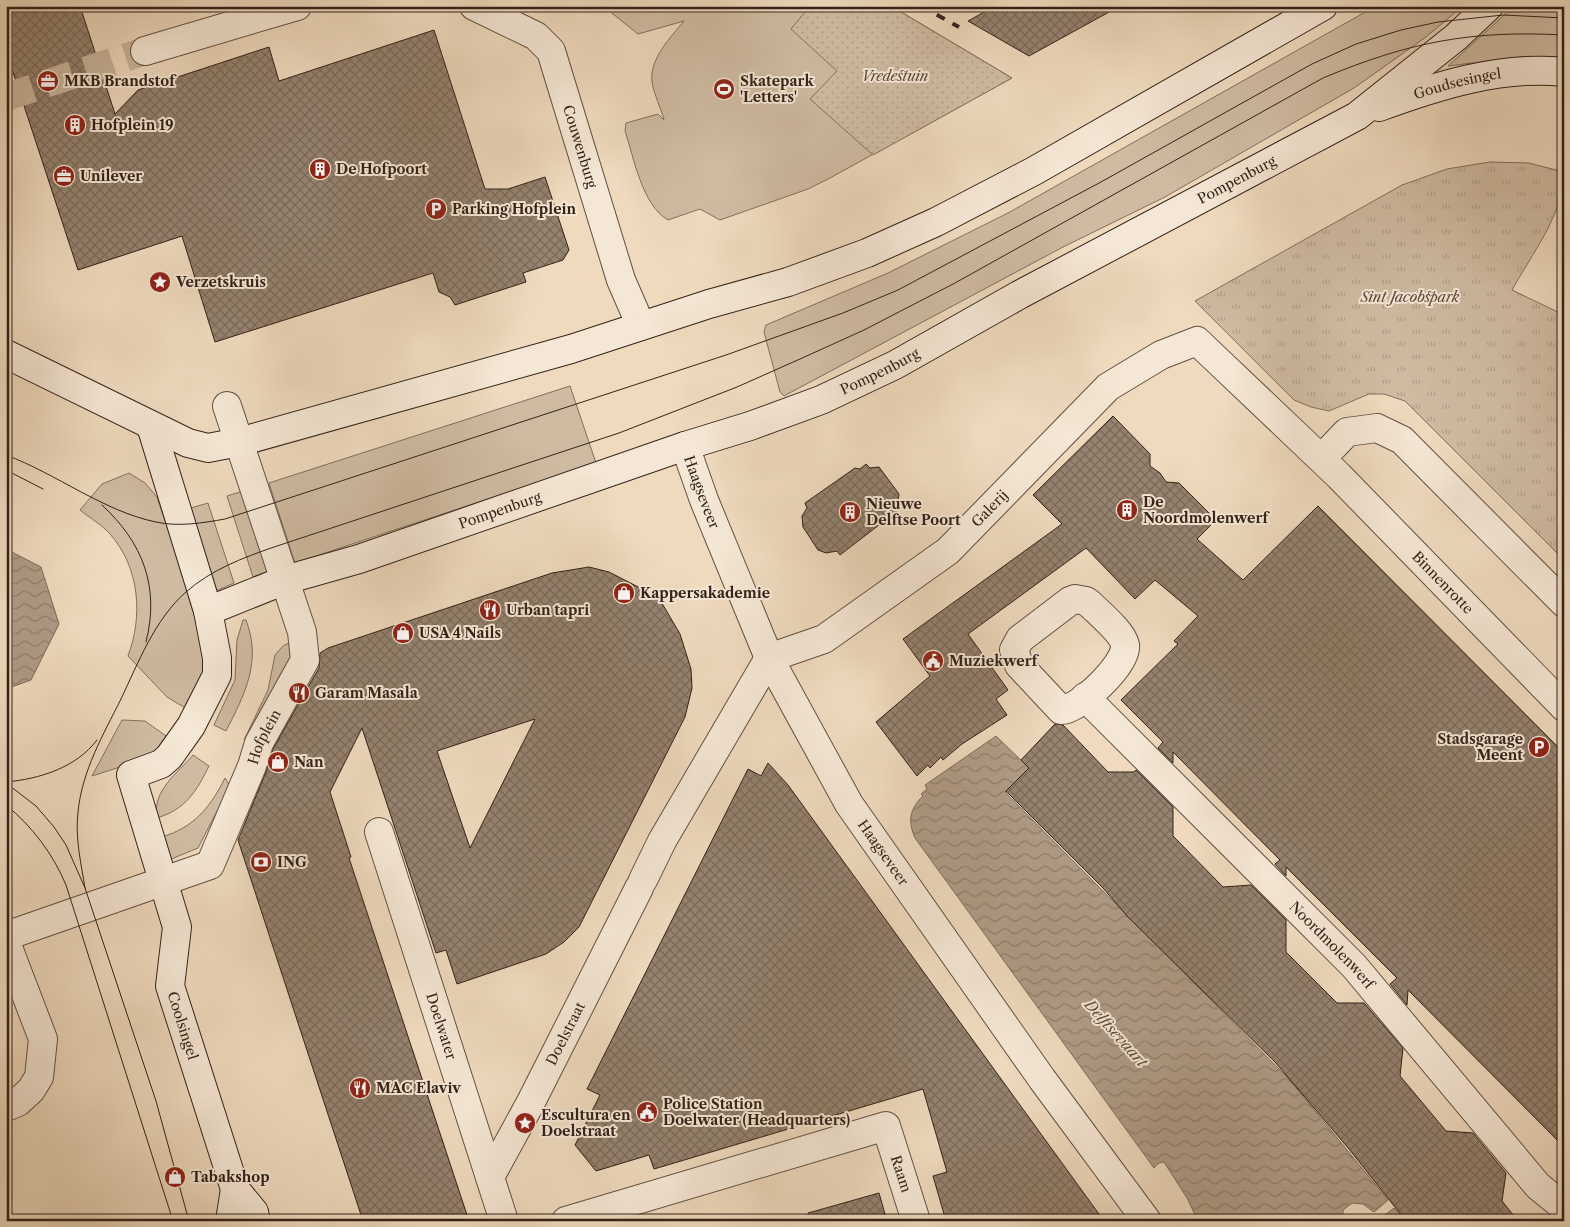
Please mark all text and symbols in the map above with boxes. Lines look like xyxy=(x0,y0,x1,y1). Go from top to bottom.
street label: Goudsesingel xyxy=(1411,64,1502,103)
park label: Vredestuin xyxy=(862,67,928,85)
office icon: MKB Brandstof xyxy=(36,69,60,93)
place label: MKB Brandstof xyxy=(64,72,177,90)
place label: Skatepark 'Letters' xyxy=(740,72,814,106)
sports icon: Skatepark 'Letters' xyxy=(712,77,736,101)
street label: Couwenburg xyxy=(559,103,602,191)
building icon: Hofplein 19 xyxy=(63,113,87,137)
place label: Hofplein 19 xyxy=(91,116,174,134)
street label: Pompenburg xyxy=(1194,151,1279,208)
building icon: De Hofpoort xyxy=(308,157,332,181)
place label: De Hofpoort xyxy=(336,160,427,178)
office icon: Unilever xyxy=(52,164,76,188)
place label: Unilever xyxy=(80,167,142,185)
parking icon: Parking Hofplein xyxy=(424,197,448,221)
place label: Parking Hofplein xyxy=(452,200,577,218)
place icon: Verzetskruis xyxy=(148,270,172,294)
place label: Verzetskruis xyxy=(175,273,266,291)
park label: Sint Jacobspark xyxy=(1360,288,1460,306)
street label: Pompenburg xyxy=(837,344,923,399)
street label: Haagseveer xyxy=(680,453,724,531)
street label: Galerij xyxy=(967,486,1012,531)
street label: Pompenburg xyxy=(456,487,544,533)
place label: De Noordmolenwerf xyxy=(1143,493,1270,527)
place label: Nieuwe Delftse Poort xyxy=(866,495,961,529)
building icon: De Noordmolenwerf xyxy=(1115,498,1139,522)
building icon: Nieuwe Delftse Poort xyxy=(838,500,862,524)
street label: Binnenrotte xyxy=(1408,548,1477,618)
shop icon: Kappersakademie xyxy=(612,581,636,605)
place label: Kappersakademie xyxy=(640,584,770,602)
restaurant icon: Urban tapri xyxy=(478,598,502,622)
place label: Urban tapri xyxy=(506,601,589,619)
shop icon: USA 4 Nails xyxy=(391,621,415,645)
place label: USA 4 Nails xyxy=(419,624,501,642)
public building icon: Muziekwerf xyxy=(921,649,945,673)
place label: Muziekwerf xyxy=(949,652,1040,670)
restaurant icon: Garam Masala xyxy=(287,681,311,705)
place label: Garam Masala xyxy=(315,684,419,702)
street label: Hofplein xyxy=(244,706,285,767)
place label: Stadsgarage Meent xyxy=(1437,730,1523,764)
parking icon: Stadsgarage Meent xyxy=(1527,735,1551,759)
shop icon: Nan xyxy=(266,750,290,774)
place label: Nan xyxy=(294,753,324,771)
street label: Haagseveer xyxy=(854,816,913,889)
bank icon: ING xyxy=(249,850,273,874)
place label: ING xyxy=(277,853,307,871)
street label: Noordmolenwerf xyxy=(1286,898,1379,994)
street label: Coolsingel xyxy=(163,989,202,1062)
street label: Doelwater xyxy=(422,991,461,1062)
water label: Delftsevaart xyxy=(1080,994,1152,1071)
street label: Doelstraat xyxy=(542,999,589,1068)
restaurant icon: MAC Elaviv xyxy=(348,1076,372,1100)
place label: MAC Elaviv xyxy=(376,1079,461,1097)
place label: Police Station Doelwater (Headquarters) xyxy=(663,1095,850,1129)
public building icon: Police Station Doelwater (Headquarters) xyxy=(635,1100,659,1124)
place label: Escultura en Doelstraat xyxy=(541,1106,631,1140)
place icon: Escultura en Doelstraat xyxy=(513,1111,537,1135)
street label: Raam xyxy=(887,1153,915,1195)
shop icon: Tabakshop xyxy=(163,1165,187,1189)
place label: Tabakshop xyxy=(191,1168,270,1186)

